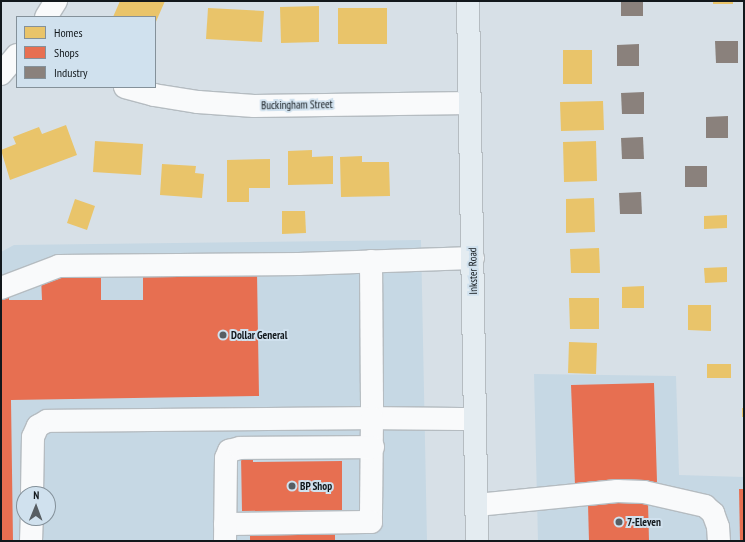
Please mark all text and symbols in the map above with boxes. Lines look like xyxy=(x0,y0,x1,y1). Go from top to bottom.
legend xyxy=(16,16,156,88)
text: Homes xyxy=(54,25,82,40)
text: Shops xyxy=(54,45,79,60)
text: Industry xyxy=(54,65,88,80)
street label: Buckingham Street xyxy=(261,98,333,112)
street label: Inkster Road xyxy=(466,247,480,295)
place label: Dollar General xyxy=(231,328,287,342)
marker: Dollar General xyxy=(218,330,228,340)
place label: BP Shop xyxy=(300,479,332,493)
marker: BP Shop xyxy=(287,481,297,491)
north arrow xyxy=(16,486,56,526)
text: N xyxy=(33,488,39,502)
place label: 7-Eleven xyxy=(627,515,661,529)
marker: 7-Eleven xyxy=(614,517,624,527)

